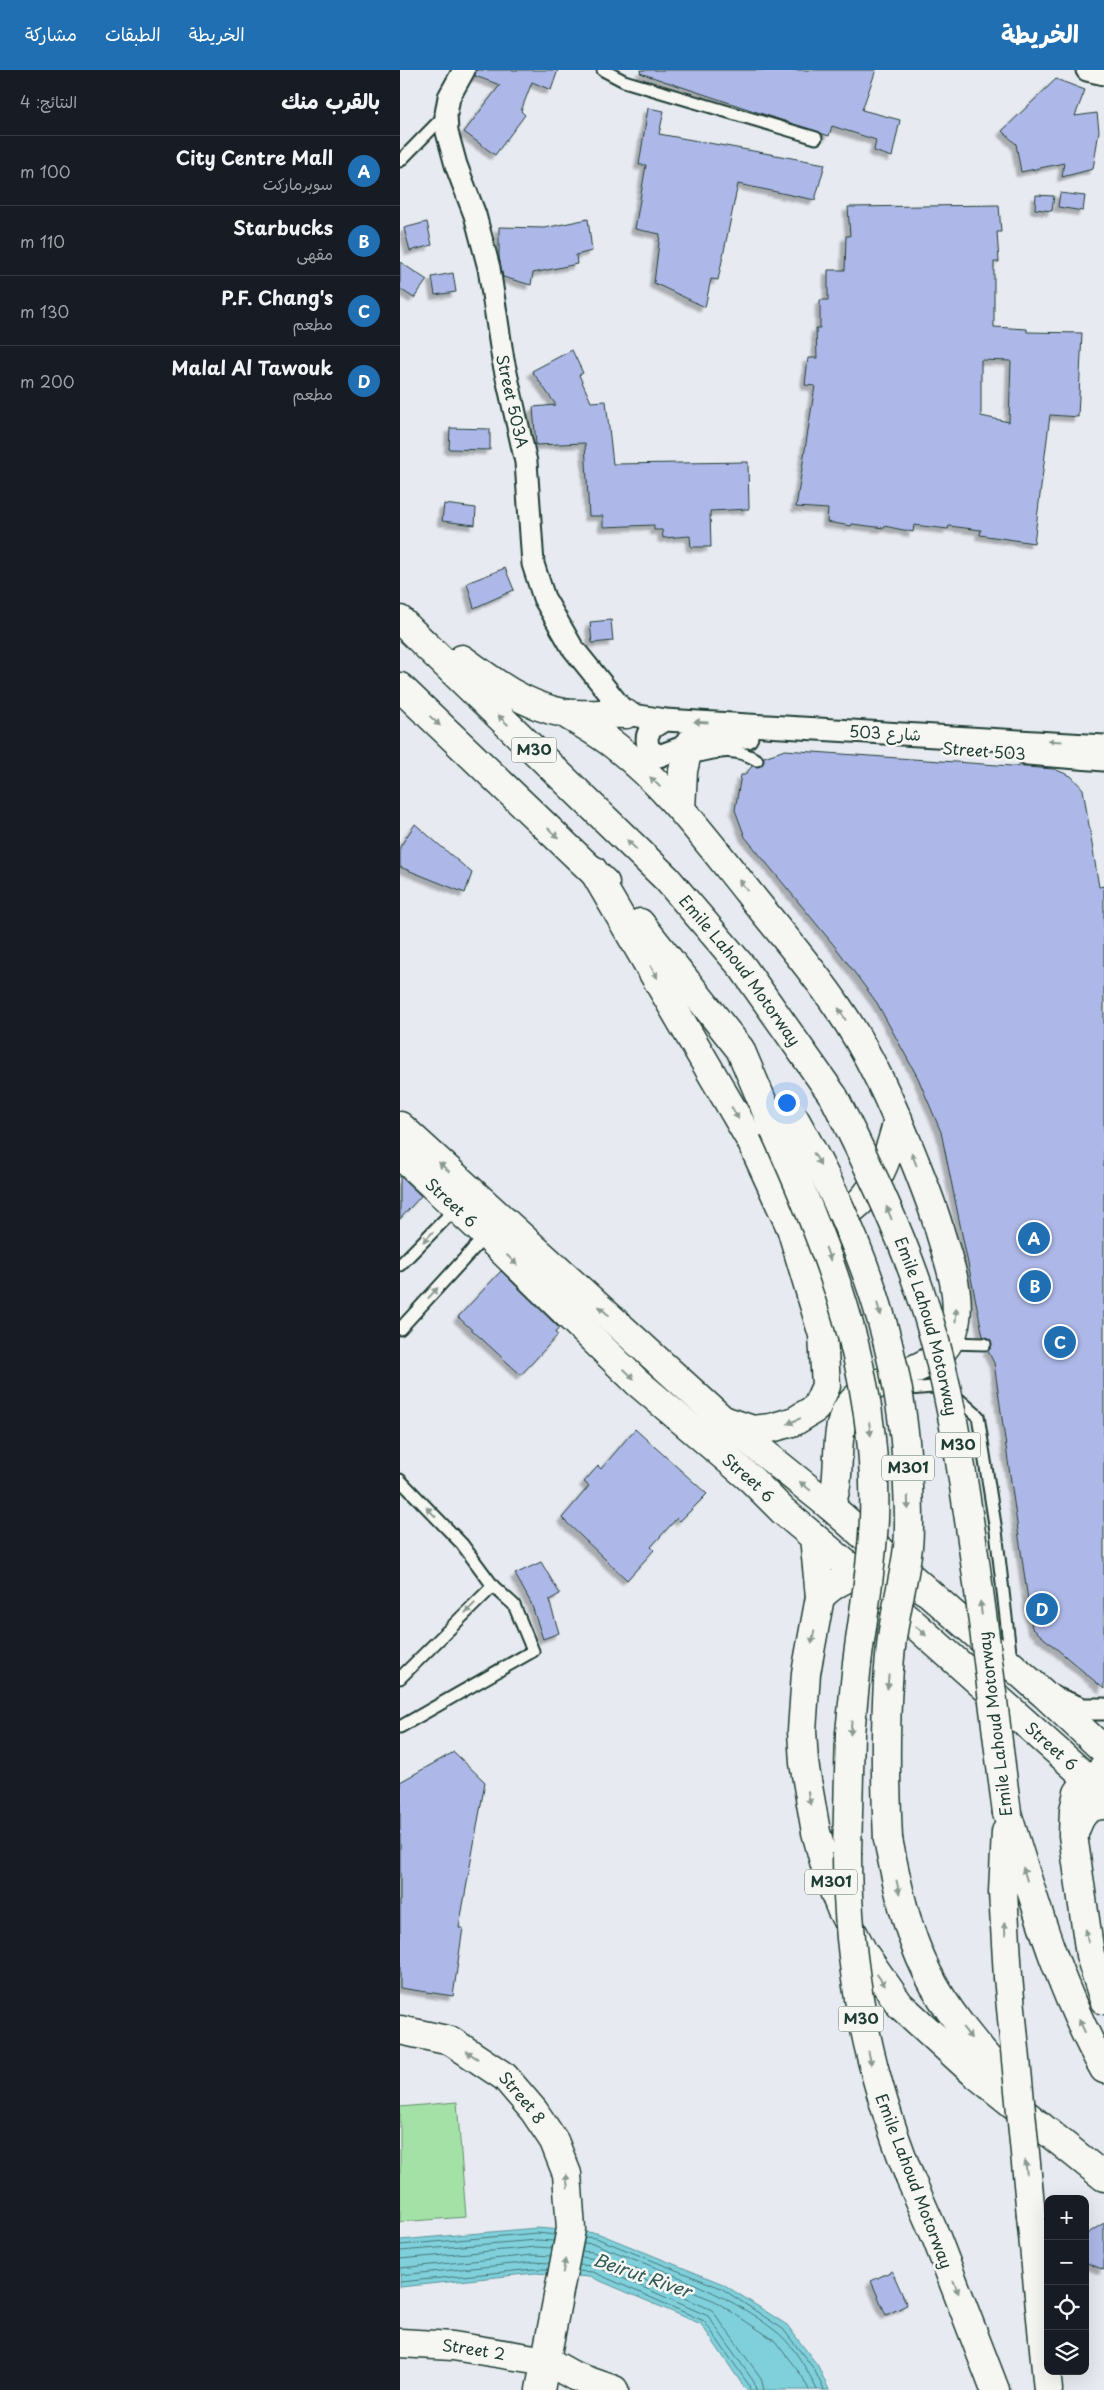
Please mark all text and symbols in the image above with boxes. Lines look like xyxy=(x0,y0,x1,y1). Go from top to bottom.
text: الخريطة xyxy=(1001,15,1079,51)
text: مشاركة xyxy=(25,20,77,47)
text: الطبقات xyxy=(105,20,161,47)
text: الخريطة xyxy=(189,20,245,47)
text: بالقرب منك xyxy=(281,84,380,116)
text: النتائج: 4 xyxy=(20,89,77,113)
text: City Centre Mall xyxy=(176,143,333,171)
text: 100 m xyxy=(20,159,70,183)
text: A xyxy=(358,159,370,183)
text: سوبرماركت xyxy=(263,171,333,195)
text: Starbucks xyxy=(233,213,333,241)
text: 110 m xyxy=(20,229,65,253)
text: B xyxy=(359,229,370,253)
text: مقهى xyxy=(296,241,333,265)
text: P.F. Chang's xyxy=(221,283,333,311)
text: 130 m xyxy=(20,299,69,323)
text: C xyxy=(358,299,370,323)
text: مطعم xyxy=(293,311,333,335)
text: Malal Al Tawouk xyxy=(172,353,333,381)
street label: Street 503A xyxy=(491,353,536,450)
text: 200 m xyxy=(20,369,74,393)
text: D xyxy=(358,369,370,393)
text: مطعم xyxy=(293,381,333,405)
one-way arrow xyxy=(497,714,509,726)
one-way arrow xyxy=(429,715,441,727)
one-way arrow xyxy=(693,718,709,726)
street label: شارع 503 xyxy=(848,718,922,747)
street label: Street 503 xyxy=(942,735,1027,765)
one-way arrow xyxy=(1047,737,1063,745)
road number: M30 xyxy=(512,738,556,762)
one-way arrow xyxy=(649,776,661,788)
one-way arrow xyxy=(547,827,559,839)
one-way arrow xyxy=(627,839,639,851)
one-way arrow xyxy=(737,879,748,892)
street label: Emile Lahoud Motorway xyxy=(674,889,807,1050)
one-way arrow xyxy=(649,966,658,979)
one-way arrow xyxy=(837,1007,846,1020)
your location xyxy=(774,1090,800,1116)
one-way arrow xyxy=(731,1106,739,1121)
one-way arrow xyxy=(910,1151,918,1166)
one-way arrow xyxy=(813,1152,822,1165)
one-way arrow xyxy=(438,1161,450,1173)
street label: Street 6 xyxy=(421,1172,483,1232)
one-way arrow xyxy=(885,1205,893,1220)
pin: A xyxy=(1018,1219,1050,1257)
one-way arrow xyxy=(422,1230,434,1242)
street label: Emile Lahoud Motorway xyxy=(890,1233,965,1418)
one-way arrow xyxy=(825,1247,832,1262)
one-way arrow xyxy=(506,1254,518,1266)
pin: B xyxy=(1019,1267,1051,1305)
one-way arrow xyxy=(427,1287,439,1299)
one-way arrow xyxy=(875,1301,883,1316)
one-way arrow xyxy=(597,1305,610,1316)
one-way arrow xyxy=(953,1307,961,1323)
pin: C xyxy=(1044,1323,1076,1361)
one-way arrow xyxy=(622,1368,634,1380)
one-way arrow xyxy=(787,1417,801,1425)
one-way arrow xyxy=(866,1421,874,1437)
road number: M30 xyxy=(936,1432,980,1458)
street label: Street 6 xyxy=(717,1447,781,1507)
road number: M301 xyxy=(882,1456,934,1480)
one-way arrow xyxy=(799,1481,812,1492)
one-way arrow xyxy=(905,1496,913,1512)
one-way arrow xyxy=(425,1506,437,1518)
pin: D xyxy=(1026,1590,1058,1628)
one-way arrow xyxy=(977,1600,985,1616)
one-way arrow xyxy=(464,1602,476,1614)
one-way arrow xyxy=(915,1625,927,1637)
one-way arrow xyxy=(809,1629,817,1645)
street label: Emile Lahoud Motorway xyxy=(971,1630,1017,1818)
one-way arrow xyxy=(883,1674,891,1690)
street label: Street 6 xyxy=(1020,1715,1084,1775)
one-way arrow xyxy=(847,1721,855,1737)
one-way arrow xyxy=(806,1791,814,1807)
one-way arrow xyxy=(1021,1866,1029,1881)
road number: M301 xyxy=(805,1870,857,1894)
one-way arrow xyxy=(894,1880,902,1895)
one-way arrow xyxy=(1001,1920,1009,1936)
one-way arrow xyxy=(1082,1928,1090,1944)
one-way arrow xyxy=(876,1973,886,1987)
road number: M30 xyxy=(838,2006,884,2032)
one-way arrow xyxy=(1078,2019,1086,2033)
one-way arrow xyxy=(962,2026,972,2039)
one-way arrow xyxy=(465,2050,479,2059)
one-way arrow xyxy=(866,2050,874,2065)
street label: Street 8 xyxy=(494,2065,552,2128)
street label: Emile Lahoud Motorway xyxy=(870,2090,959,2272)
one-way arrow xyxy=(1022,2159,1030,2175)
one-way arrow xyxy=(563,2172,571,2188)
map controls xyxy=(1044,2195,1089,2375)
button: + xyxy=(1044,2195,1089,2240)
button: − xyxy=(1044,2240,1089,2285)
water label: Beirut River xyxy=(590,2245,698,2305)
one-way arrow xyxy=(561,2258,569,2274)
one-way arrow xyxy=(953,2280,960,2295)
button: locate xyxy=(1044,2285,1089,2330)
button: layers xyxy=(1044,2330,1089,2375)
street label: Street 2 xyxy=(442,2332,507,2365)

